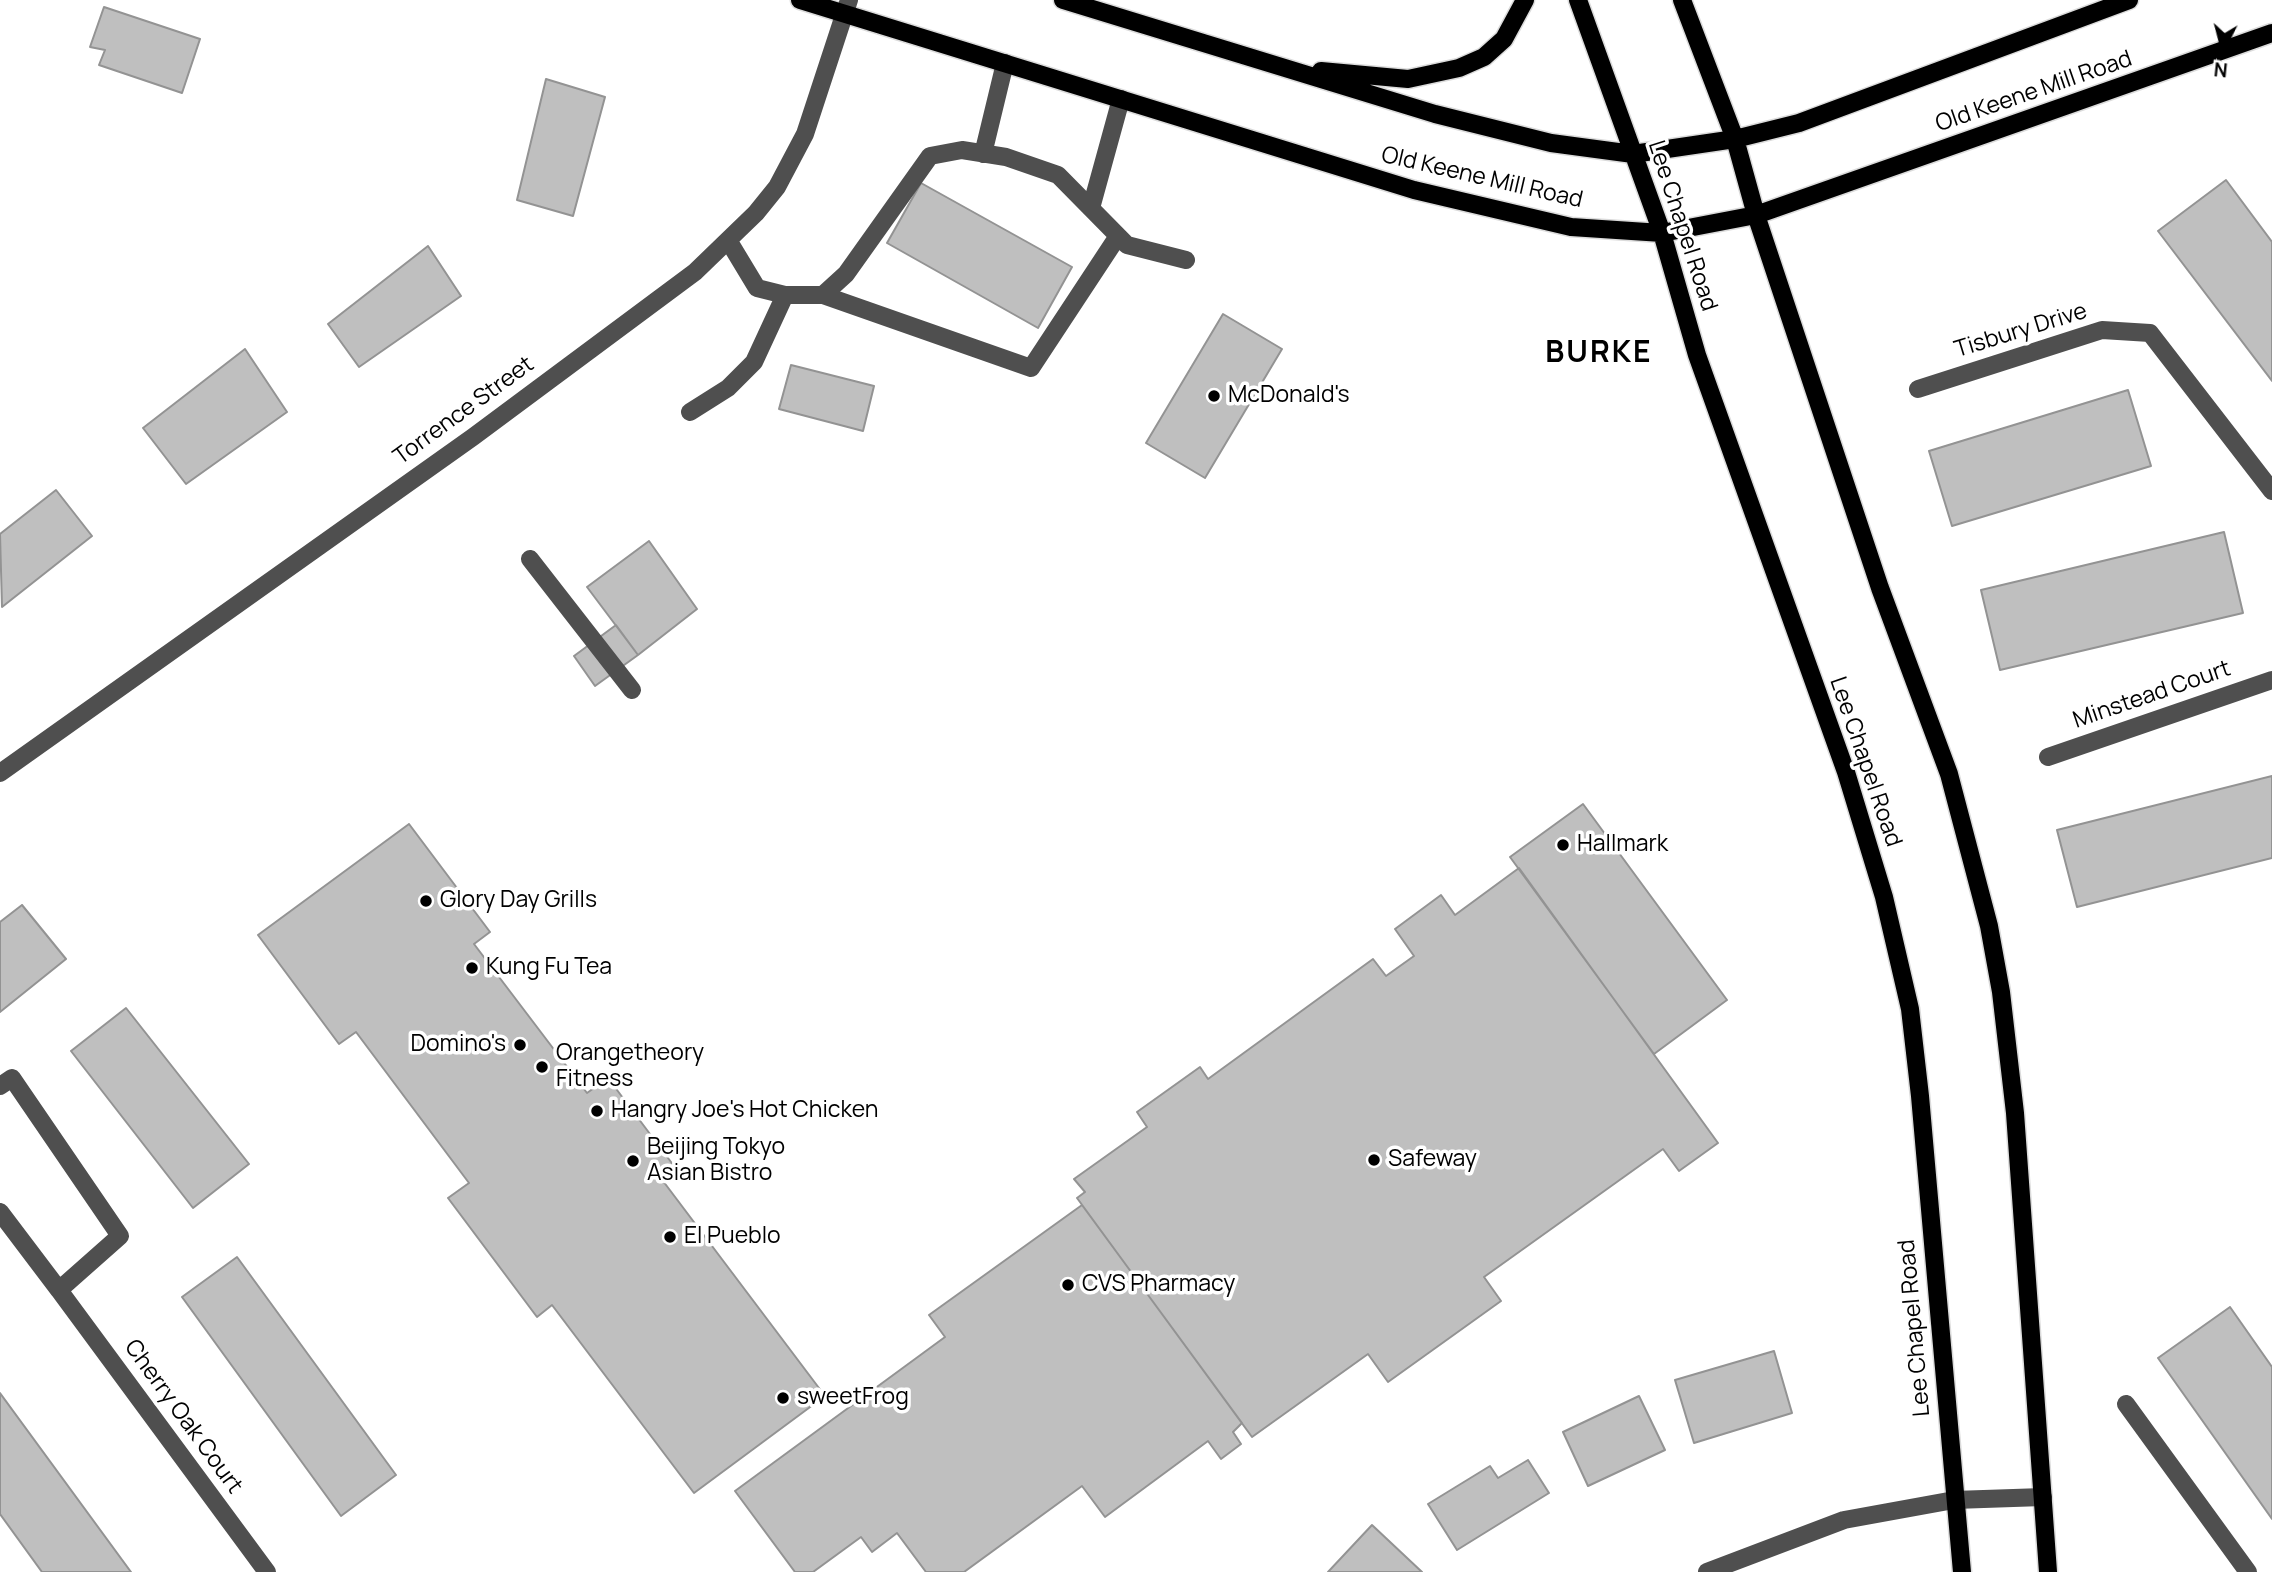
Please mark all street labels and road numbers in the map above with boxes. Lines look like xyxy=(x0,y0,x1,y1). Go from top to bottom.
street label: Old Keene Mill Road xyxy=(1932,45,2136,139)
street label: Lee Chapel Road xyxy=(1641,137,1723,315)
street label: Old Keene Mill Road xyxy=(1379,141,1585,215)
street label: Tisbury Drive xyxy=(1951,298,2091,364)
street label: Torrence Street xyxy=(389,351,539,471)
street label: Minstead Court xyxy=(2070,655,2234,735)
street label: Lee Chapel Road xyxy=(1823,674,1907,850)
street label: Lee Chapel Road xyxy=(1894,1238,1936,1418)
street label: Cherry Oak Court xyxy=(118,1335,248,1499)

